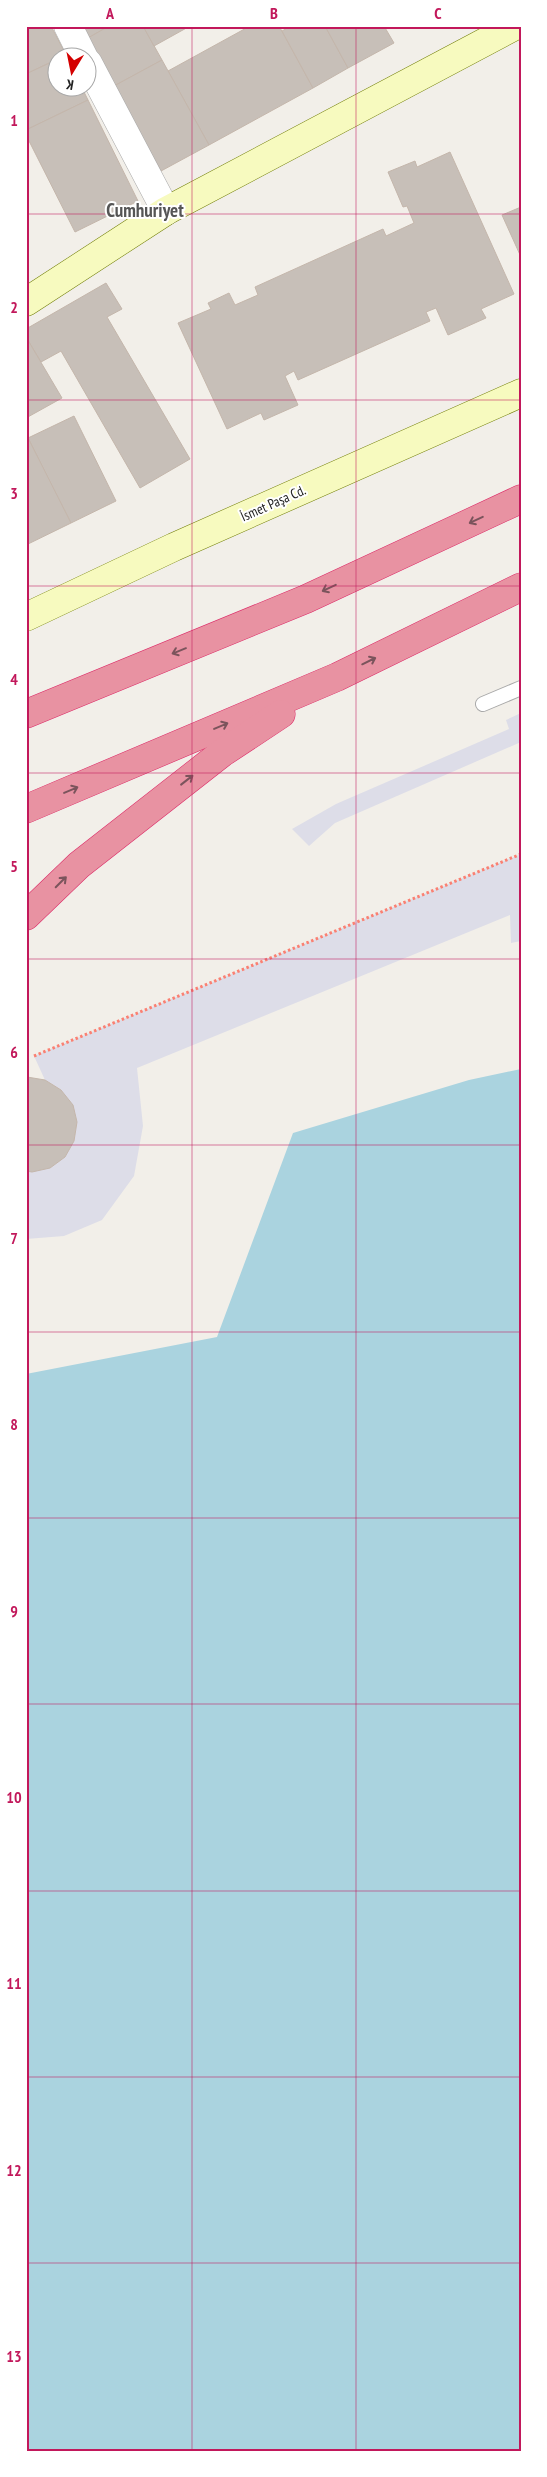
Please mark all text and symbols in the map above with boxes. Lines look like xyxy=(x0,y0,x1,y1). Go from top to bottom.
text: A xyxy=(105,3,115,23)
text: B xyxy=(270,3,278,23)
text: C xyxy=(434,3,442,23)
north arrow xyxy=(48,48,98,98)
text: K xyxy=(64,75,75,94)
text: 1 xyxy=(10,110,18,130)
district label: Cumhuriyet xyxy=(106,198,184,222)
text: 2 xyxy=(10,297,18,317)
street label: İsmet Paşa Cd. xyxy=(238,481,308,525)
text: 3 xyxy=(10,483,18,503)
one-way arrow xyxy=(469,515,484,525)
one-way arrow xyxy=(322,584,337,593)
one-way arrow xyxy=(172,647,187,656)
one-way arrow xyxy=(361,655,376,665)
text: 4 xyxy=(10,669,18,689)
one-way arrow xyxy=(213,721,228,730)
one-way arrow xyxy=(180,775,193,786)
one-way arrow xyxy=(63,784,78,794)
text: 5 xyxy=(10,856,18,876)
one-way arrow xyxy=(55,876,67,888)
text: 6 xyxy=(10,1042,18,1062)
text: 7 xyxy=(10,1228,18,1248)
text: 8 xyxy=(10,1414,18,1434)
text: 9 xyxy=(10,1601,18,1621)
text: 10 xyxy=(6,1787,22,1807)
text: 11 xyxy=(6,1973,22,1993)
text: 12 xyxy=(6,2160,22,2180)
text: 13 xyxy=(6,2346,22,2366)

